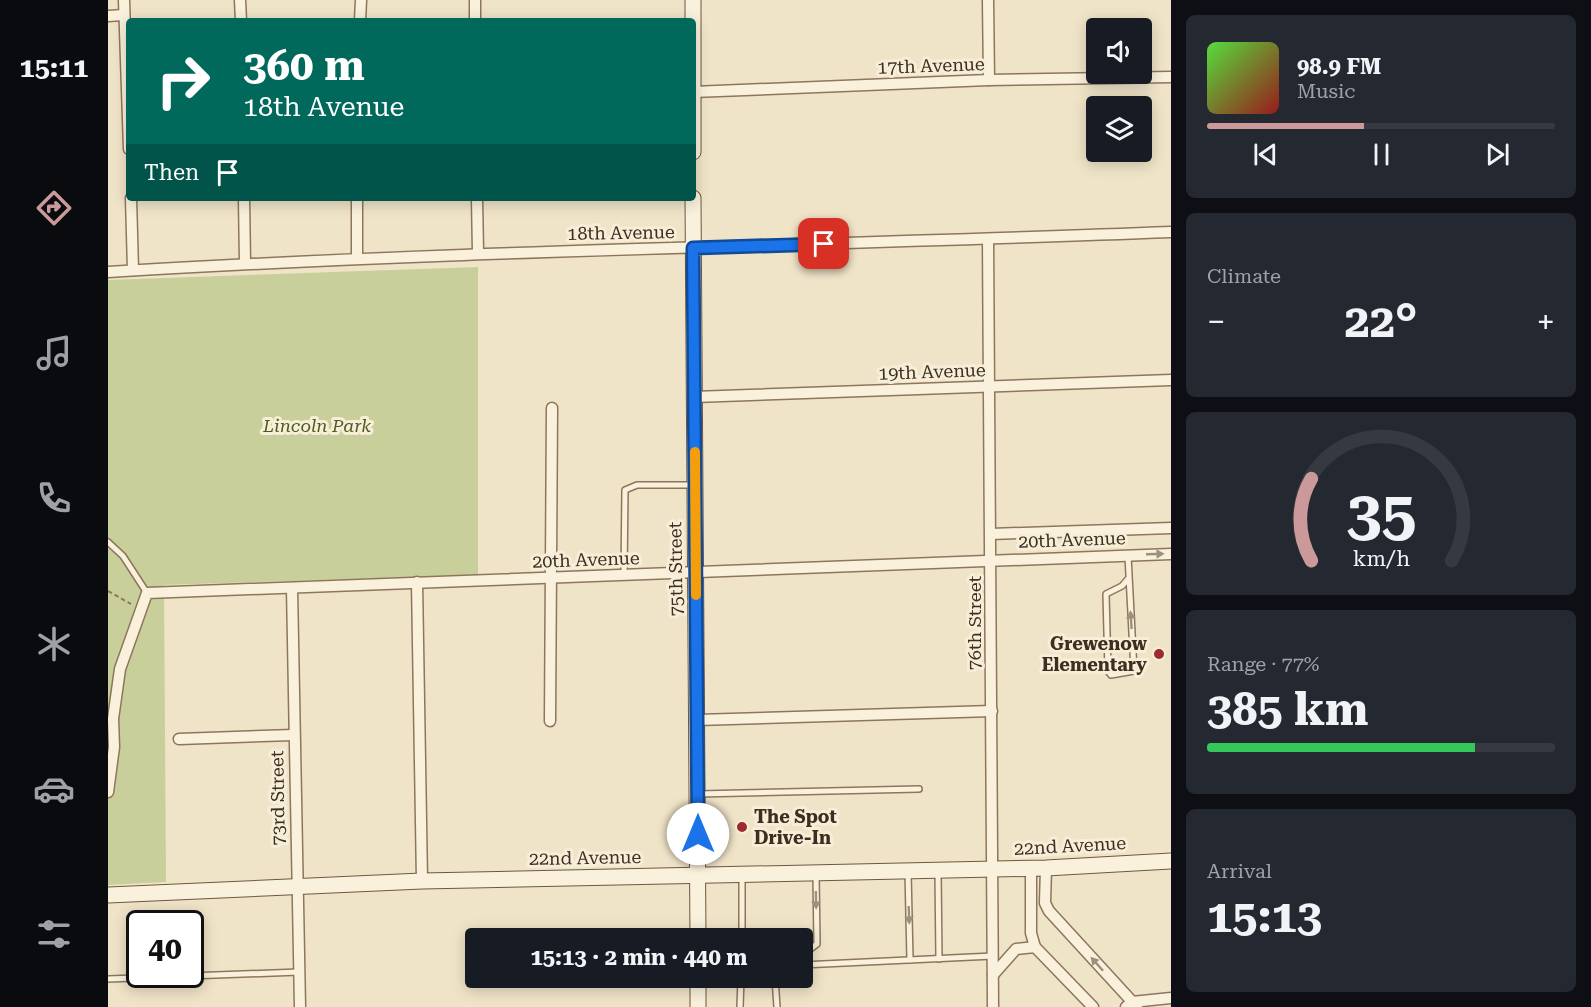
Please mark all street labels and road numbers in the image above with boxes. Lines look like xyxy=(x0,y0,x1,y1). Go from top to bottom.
street label: 17th Avenue xyxy=(877,53,985,78)
street label: 18th Avenue xyxy=(567,221,675,244)
street label: 19th Avenue xyxy=(878,359,986,384)
street label: 75th Street xyxy=(664,521,687,617)
street label: 20th Avenue xyxy=(1018,527,1126,552)
street label: 20th Avenue xyxy=(532,547,640,572)
street label: 76th Street xyxy=(964,575,985,670)
street label: 73rd Street xyxy=(266,750,289,846)
street label: 22nd Avenue xyxy=(1013,832,1127,859)
street label: 22nd Avenue xyxy=(529,846,641,869)

